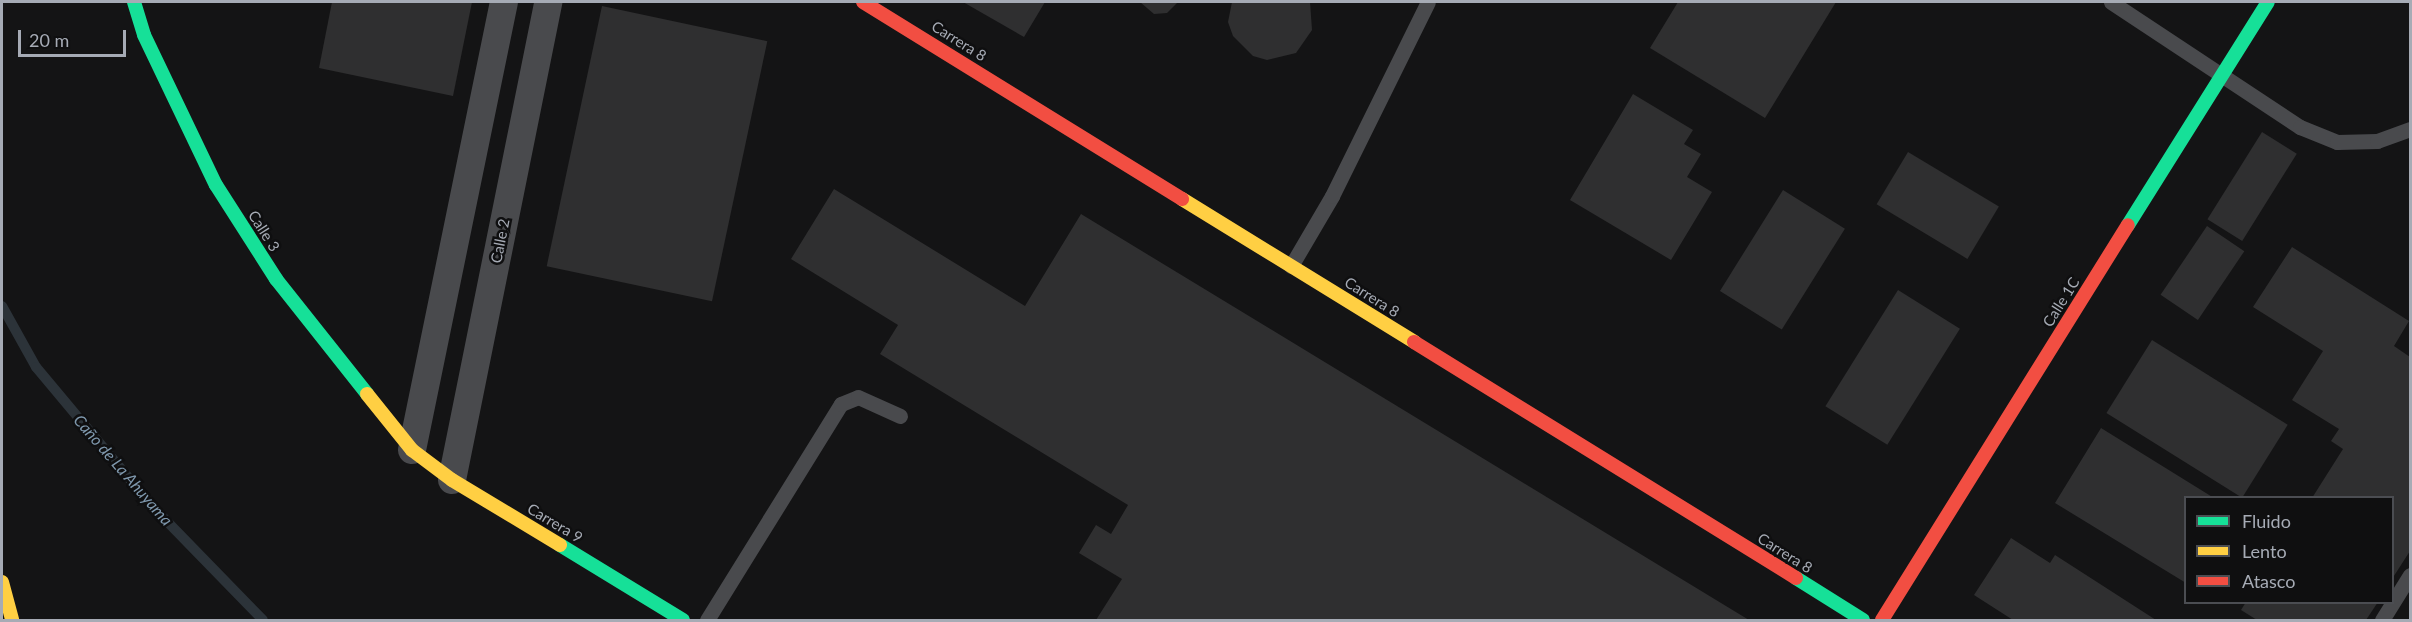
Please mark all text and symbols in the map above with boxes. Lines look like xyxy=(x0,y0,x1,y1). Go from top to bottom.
street label: Carrera 8 xyxy=(928,17,990,65)
scale bar xyxy=(21,18,129,56)
text: 20 m xyxy=(29,29,69,51)
street label: Calle 3 xyxy=(244,207,284,255)
street label: Calle 2 xyxy=(487,217,513,265)
street label: Carrera 8 xyxy=(1341,273,1403,321)
street label: Calle 1C xyxy=(2039,274,2083,330)
water label: Caño de La Ahuyama xyxy=(69,410,177,530)
legend xyxy=(2184,496,2394,604)
street label: Carrera 9 xyxy=(524,499,586,547)
text: Fluido xyxy=(2242,510,2291,532)
street label: Carrera 8 xyxy=(1754,529,1816,577)
text: Lento xyxy=(2242,540,2287,562)
text: Atasco xyxy=(2242,570,2295,592)

